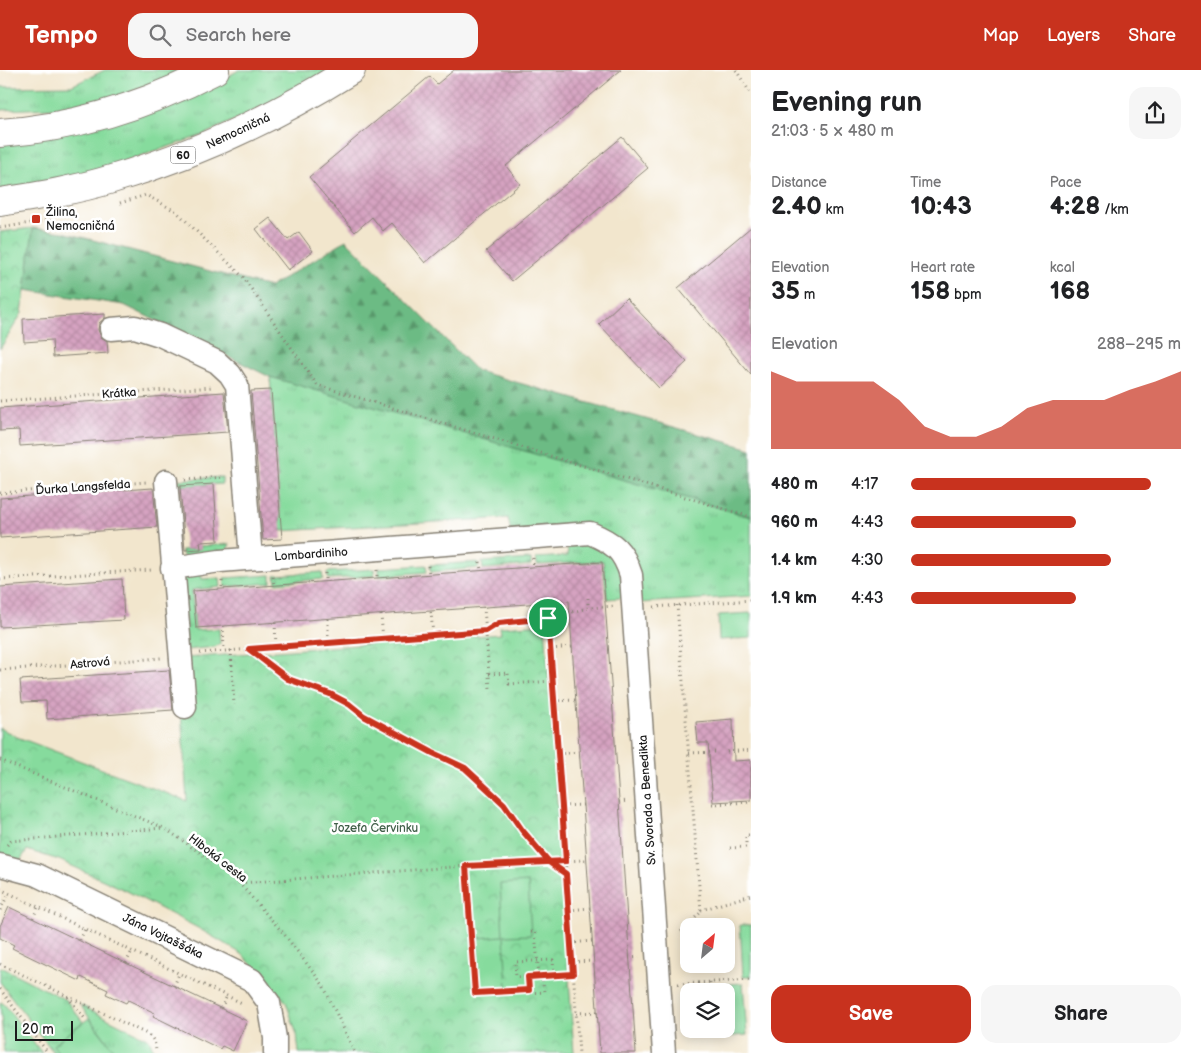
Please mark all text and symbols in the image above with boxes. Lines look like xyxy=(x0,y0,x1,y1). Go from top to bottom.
search box xyxy=(128,13,478,58)
text: Tempo xyxy=(25,21,98,50)
icon: search xyxy=(146,21,174,49)
text: Search here xyxy=(186,24,291,47)
text: Map xyxy=(983,25,1019,46)
text: Layers xyxy=(1047,25,1100,46)
text: Share xyxy=(1128,25,1176,46)
text: Evening run xyxy=(771,86,922,119)
button: share xyxy=(1129,87,1181,139)
street label: Nemocničná xyxy=(204,110,273,153)
text: 21:03 · 5 × 480 m xyxy=(771,122,894,141)
road number: 60 xyxy=(170,146,196,164)
text: Distance xyxy=(771,174,827,191)
text: Time xyxy=(910,174,941,191)
text: Pace xyxy=(1050,174,1082,191)
text: 2.40 xyxy=(771,191,822,222)
text: 10:43 xyxy=(910,191,972,222)
text: 4:28 xyxy=(1050,191,1100,222)
text: km xyxy=(822,201,844,218)
text: /km xyxy=(1100,201,1129,218)
place label: Žilina, Nemocničná xyxy=(45,204,115,234)
marker: Žilina, Nemocničná xyxy=(30,213,42,225)
text: Elevation xyxy=(771,259,829,276)
text: Heart rate xyxy=(910,259,975,276)
text: kcal xyxy=(1050,259,1075,276)
text: 35 xyxy=(771,276,800,307)
text: 158 xyxy=(910,276,950,307)
text: 168 xyxy=(1050,276,1090,307)
text: m xyxy=(800,286,815,303)
text: bpm xyxy=(950,286,982,303)
text: Elevation xyxy=(771,335,838,354)
text: 288–295 m xyxy=(1097,335,1181,354)
street label: Krátka xyxy=(101,385,137,402)
street label: Ďurka Langsfelda xyxy=(35,475,131,498)
text: 480 m xyxy=(771,475,818,494)
text: 4:17 xyxy=(851,475,878,494)
text: 960 m xyxy=(771,513,818,532)
text: 4:43 xyxy=(851,513,884,532)
street label: Lombardiniho xyxy=(274,544,349,565)
text: 1.4 km xyxy=(771,551,817,570)
text: 4:30 xyxy=(851,551,883,570)
text: 1.9 km xyxy=(771,589,817,608)
text: 4:43 xyxy=(851,589,884,608)
pin xyxy=(527,597,569,639)
icon: arrive xyxy=(534,604,562,632)
street label: Astrová xyxy=(70,654,111,673)
street label: Sv. Svorada a Benedikta xyxy=(635,734,660,865)
park label: Jozefa Červinku xyxy=(332,819,418,836)
street label: Hlboká cesta xyxy=(185,831,250,886)
street label: Jána Vojtaššáka xyxy=(120,910,206,963)
north arrow xyxy=(680,918,735,972)
map controls xyxy=(680,918,735,1038)
button: layers xyxy=(680,983,735,1038)
button: Save xyxy=(771,985,971,1043)
button: Share xyxy=(981,985,1181,1043)
scale bar xyxy=(15,1018,72,1041)
text: 20 m xyxy=(22,1021,54,1038)

